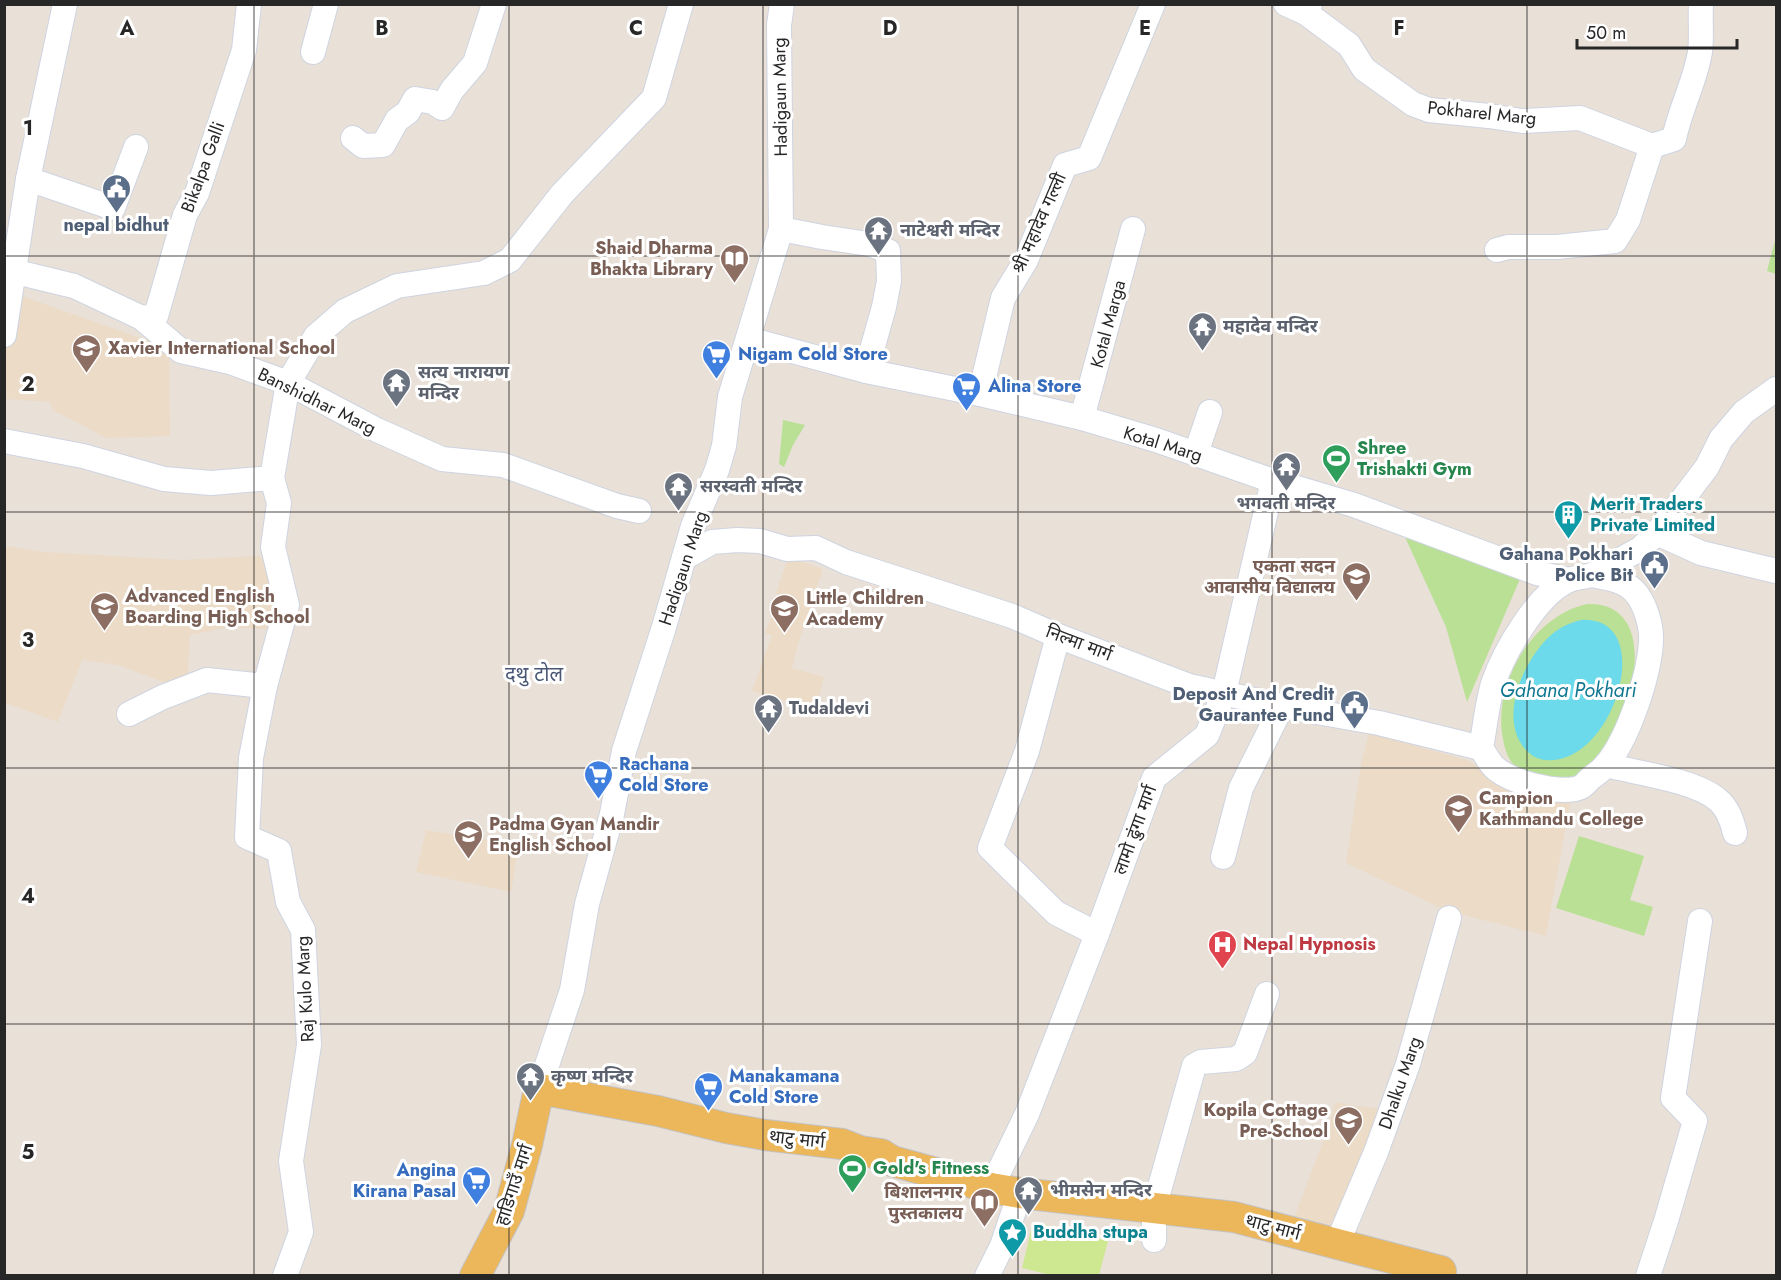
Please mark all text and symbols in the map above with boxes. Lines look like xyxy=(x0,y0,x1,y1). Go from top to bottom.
scale bar xyxy=(1577,12,1738,50)
text: A xyxy=(119,14,135,43)
text: B xyxy=(375,14,389,43)
text: C xyxy=(629,14,643,43)
text: D xyxy=(883,14,897,43)
text: E xyxy=(1139,14,1151,43)
text: F xyxy=(1393,14,1405,43)
text: 50 m xyxy=(1586,20,1626,46)
street label: Hadigaun Marg xyxy=(766,37,794,157)
street label: Pokharel Marg xyxy=(1426,94,1538,132)
text: 1 xyxy=(23,114,33,143)
street label: Bikalpa Galli xyxy=(174,118,232,216)
street label: श्री महादेव गल्ली xyxy=(1005,168,1073,278)
public building icon: nepal bidhut xyxy=(100,172,132,214)
place label: nepal bidhut xyxy=(63,212,169,238)
temple icon: नाटेश्वरी मन्दिर xyxy=(863,214,895,256)
place label: नाटेश्वरी मन्दिर xyxy=(900,217,1001,243)
place label: Shaid Dharma Bhakta Library xyxy=(590,235,714,282)
library icon: Shaid Dharma Bhakta Library xyxy=(718,242,750,284)
street label: Kotal Marga xyxy=(1084,277,1132,371)
temple icon: महादेव मन्दिर xyxy=(1186,310,1218,352)
place label: महादेव मन्दिर xyxy=(1223,313,1319,339)
school or university icon: Xavier International School xyxy=(71,332,103,374)
place label: Xavier International School xyxy=(108,335,335,361)
supermarket icon: Nigam Cold Store xyxy=(701,338,733,380)
place label: Nigam Cold Store xyxy=(738,341,888,367)
place label: सत्य नारायण मन्दिर xyxy=(418,359,510,406)
street label: Banshidhar Marg xyxy=(253,361,381,441)
temple icon: सत्य नारायण मन्दिर xyxy=(381,366,413,408)
text: 2 xyxy=(21,370,35,399)
supermarket icon: Alina Store xyxy=(951,370,983,412)
place label: Alina Store xyxy=(987,373,1082,399)
street label: Kotal Marg xyxy=(1120,420,1206,468)
place label: Shree Trishakti Gym xyxy=(1357,435,1472,482)
sports icon: Shree Trishakti Gym xyxy=(1320,442,1352,484)
temple icon: भगवती मन्दिर xyxy=(1270,450,1302,492)
temple icon: सरस्वती मन्दिर xyxy=(663,470,695,512)
place label: सरस्वती मन्दिर xyxy=(700,473,804,499)
place label: भगवती मन्दिर xyxy=(1237,490,1336,516)
place label: Merit Traders Private Limited xyxy=(1590,491,1715,538)
building icon: Merit Traders Private Limited xyxy=(1553,498,1585,540)
street label: Hadigaun Marg xyxy=(652,507,714,629)
place label: Gahana Pokhari Police Bit xyxy=(1499,541,1633,588)
public building icon: Gahana Pokhari Police Bit xyxy=(1638,548,1670,590)
place label: एकता सदन आवासीय विद्यालय xyxy=(1204,553,1336,600)
school or university icon: एकता सदन आवासीय विद्यालय xyxy=(1340,560,1372,602)
place label: Advanced English Boarding High School xyxy=(124,583,310,630)
place label: Little Children Academy xyxy=(805,585,924,632)
school or university icon: Advanced English Boarding High School xyxy=(88,590,120,632)
school or university icon: Little Children Academy xyxy=(769,592,801,634)
street label: निल्मा मार्ग xyxy=(1042,618,1117,668)
text: 3 xyxy=(22,626,34,655)
district label: दथु टोल xyxy=(505,660,564,689)
water label: Gahana Pokhari xyxy=(1500,676,1637,705)
place label: Deposit And Credit Gaurantee Fund xyxy=(1173,681,1334,728)
public building icon: Deposit And Credit Gaurantee Fund xyxy=(1339,688,1371,730)
temple icon: Tudaldevi xyxy=(752,692,784,734)
place label: Tudaldevi xyxy=(789,695,869,721)
place label: Rachana Cold Store xyxy=(619,751,709,798)
supermarket icon: Rachana Cold Store xyxy=(582,758,614,800)
street label: लामो ढुंगा मार्ग xyxy=(1107,781,1164,878)
place label: Campion Kathmandu College xyxy=(1479,785,1643,832)
school or university icon: Campion Kathmandu College xyxy=(1442,792,1474,834)
place label: Padma Gyan Mandir English School xyxy=(489,811,660,858)
school or university icon: Padma Gyan Mandir English School xyxy=(452,818,484,860)
text: 4 xyxy=(21,882,35,911)
hospital icon: Nepal Hypnosis xyxy=(1206,928,1238,970)
place label: Nepal Hypnosis xyxy=(1243,931,1376,957)
street label: Raj Kulo Marg xyxy=(289,935,321,1043)
street label: Dhalku Marg xyxy=(1372,1033,1428,1133)
temple icon: कृष्ण मन्दिर xyxy=(514,1060,546,1102)
place label: कृष्ण मन्दिर xyxy=(551,1063,634,1089)
place label: Manakamana Cold Store xyxy=(729,1063,839,1110)
supermarket icon: Manakamana Cold Store xyxy=(692,1070,724,1112)
place label: Kopila Cottage Pre-School xyxy=(1204,1097,1328,1144)
school or university icon: Kopila Cottage Pre-School xyxy=(1333,1104,1365,1146)
street label: थाटु मार्ग xyxy=(768,1123,827,1155)
text: 5 xyxy=(22,1138,35,1167)
street label: हाडिगाउँ मार्ग xyxy=(489,1140,540,1229)
sports icon: Gold's Fitness xyxy=(836,1152,868,1194)
place label: Gold's Fitness xyxy=(873,1155,989,1181)
place label: Angina Kirana Pasal xyxy=(353,1157,456,1204)
supermarket icon: Angina Kirana Pasal xyxy=(461,1164,493,1206)
temple icon: भीमसेन मन्दिर xyxy=(1013,1174,1045,1216)
place label: भीमसेन मन्दिर xyxy=(1050,1177,1153,1203)
place label: बिशालनगर पुस्तकालय xyxy=(884,1179,964,1226)
library icon: बिशालनगर पुस्तकालय xyxy=(968,1186,1000,1228)
street label: थाटु मार्ग xyxy=(1242,1207,1304,1247)
place icon: Buddha stupa xyxy=(996,1216,1028,1258)
place label: Buddha stupa xyxy=(1033,1219,1148,1245)

